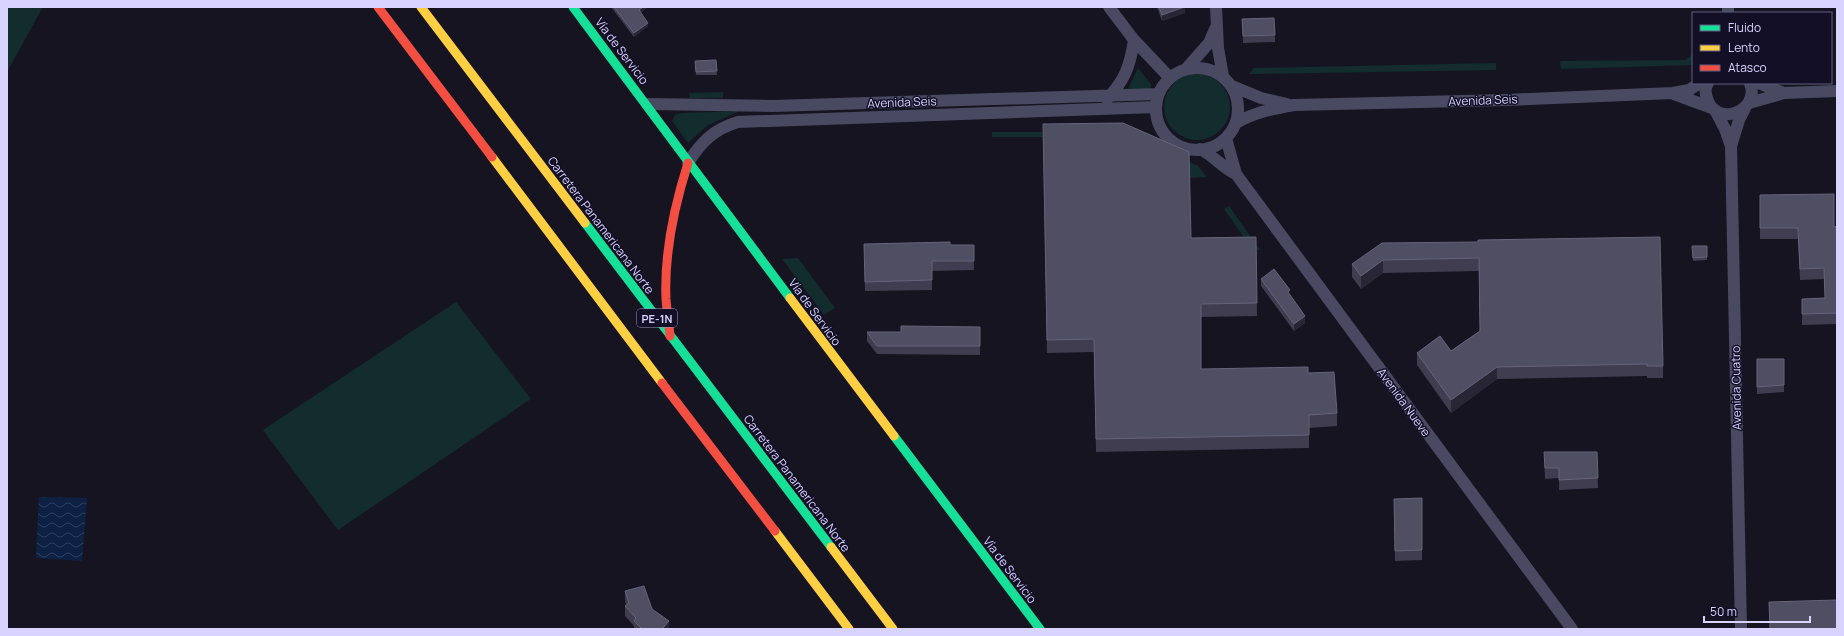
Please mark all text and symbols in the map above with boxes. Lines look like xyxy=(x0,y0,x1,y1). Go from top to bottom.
legend xyxy=(1692,12,1832,84)
street label: Vía de Servicio xyxy=(591,14,653,88)
text: Fluido xyxy=(1728,19,1761,36)
text: Lento xyxy=(1728,39,1760,56)
text: Atasco xyxy=(1728,59,1767,76)
street label: Avenida Seis xyxy=(1448,90,1518,110)
street label: Avenida Seis xyxy=(867,92,937,112)
street label: Carretera Panamericana Norte xyxy=(544,153,658,297)
street label: Vía de Servicio xyxy=(785,275,845,349)
road number: PE-1N xyxy=(637,309,677,327)
street label: Avenida Cuatro xyxy=(1727,346,1745,430)
street label: Avenida Nueve xyxy=(1373,364,1435,440)
street label: Carretera Panamericana Norte xyxy=(740,411,854,555)
street label: Vía de Servicio xyxy=(979,533,1041,607)
scale bar xyxy=(1704,598,1810,624)
text: 50 m xyxy=(1710,603,1737,620)

